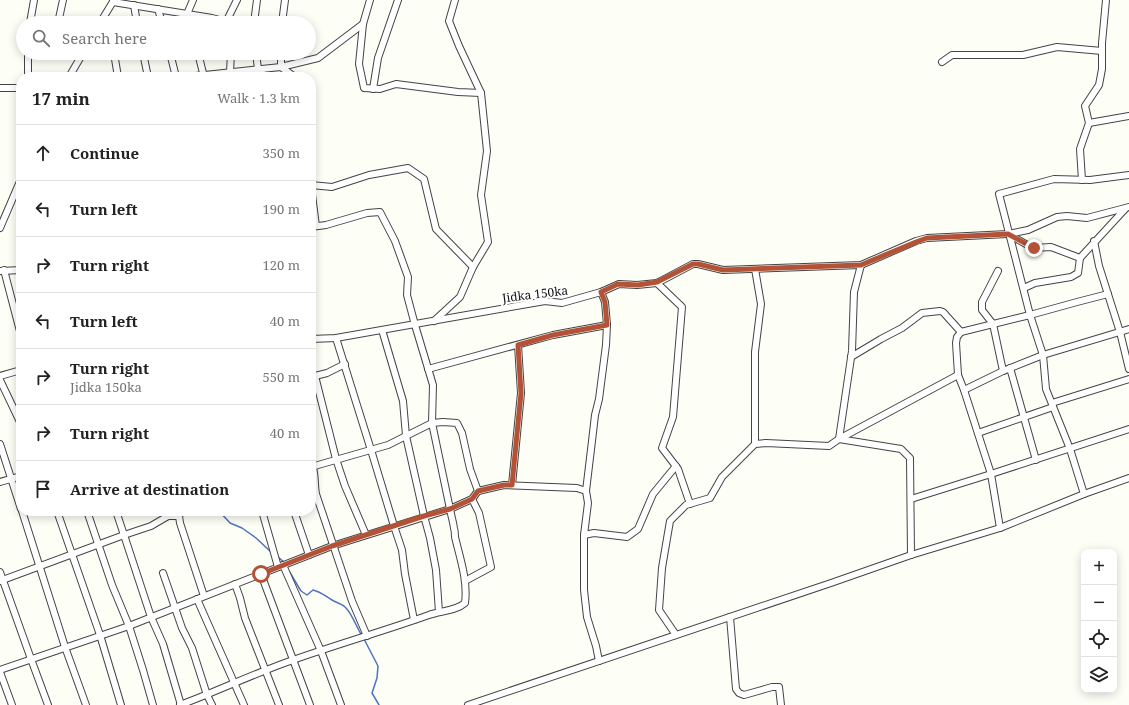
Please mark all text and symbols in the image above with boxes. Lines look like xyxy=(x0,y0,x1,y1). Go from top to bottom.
search box xyxy=(16,16,316,60)
icon: search xyxy=(30,27,52,49)
text: Search here xyxy=(62,28,147,48)
text: 17 min xyxy=(32,87,90,110)
text: Walk · 1.3 km xyxy=(217,89,300,107)
icon: ahead xyxy=(32,142,54,164)
text: Continue xyxy=(70,143,139,163)
text: 350 m xyxy=(263,144,300,162)
icon: left xyxy=(32,198,54,220)
text: Turn left xyxy=(70,199,138,219)
text: 190 m xyxy=(263,200,300,218)
route end xyxy=(1025,239,1043,257)
icon: right xyxy=(32,254,54,276)
text: Turn right xyxy=(70,255,149,275)
text: 120 m xyxy=(263,256,300,274)
street label: Jidka 150ka xyxy=(500,281,569,307)
icon: left xyxy=(32,310,54,332)
text: Turn left xyxy=(70,311,138,331)
text: 40 m xyxy=(270,312,300,330)
text: Turn right xyxy=(70,358,149,378)
icon: right xyxy=(32,366,54,388)
text: 550 m xyxy=(263,368,300,386)
text: Jidka 150ka xyxy=(70,378,142,396)
icon: right xyxy=(32,422,54,444)
text: Turn right xyxy=(70,423,149,443)
text: 40 m xyxy=(270,424,300,442)
icon: arrive xyxy=(32,478,54,500)
text: Arrive at destination xyxy=(70,479,229,499)
map controls xyxy=(1081,549,1117,693)
button: + xyxy=(1081,549,1117,585)
route start xyxy=(252,565,270,583)
button: − xyxy=(1081,585,1117,621)
button: locate xyxy=(1081,621,1117,657)
button: layers xyxy=(1081,657,1117,693)

